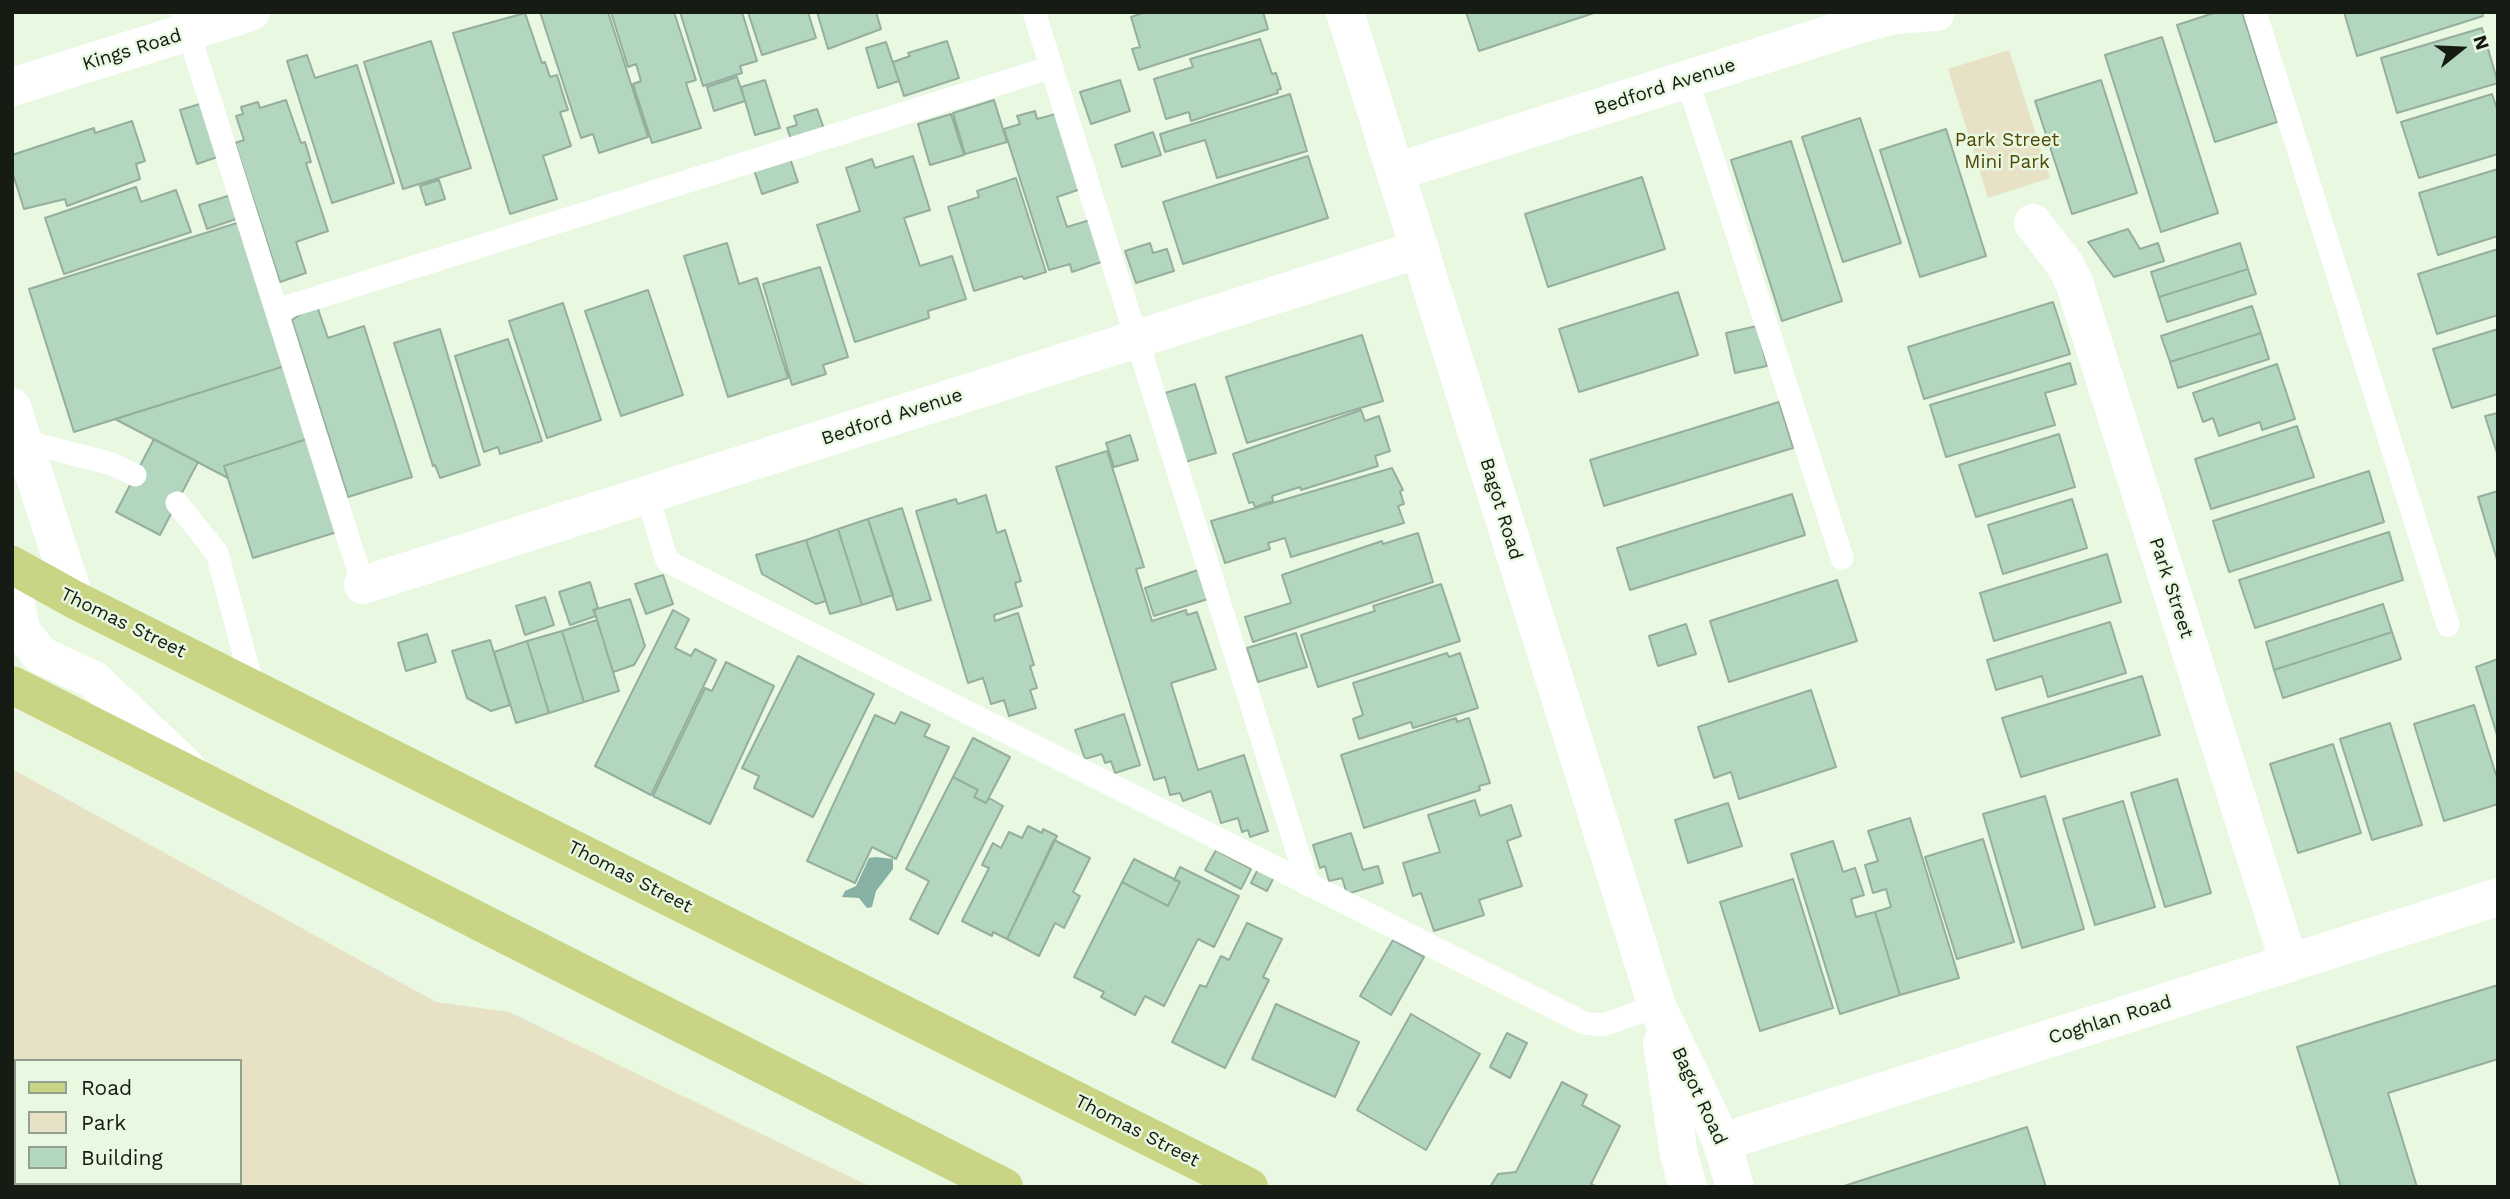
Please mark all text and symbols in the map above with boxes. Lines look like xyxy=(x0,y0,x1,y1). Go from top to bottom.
north arrow xyxy=(2426,14,2496,84)
street label: Kings Road xyxy=(80,24,184,76)
text: N xyxy=(2468,32,2495,53)
street label: Bedford Avenue xyxy=(1592,53,1738,121)
park label: Park Street Mini Park xyxy=(1955,129,2059,173)
street label: Bedford Avenue xyxy=(819,383,965,451)
street label: Bagot Road xyxy=(1475,455,1527,563)
street label: Park Street xyxy=(2144,535,2198,641)
street label: Thomas Street xyxy=(57,583,189,663)
street label: Thomas Street xyxy=(564,836,696,918)
street label: Coghlan Road xyxy=(2046,990,2174,1050)
street label: Bagot Road xyxy=(1666,1043,1732,1149)
legend xyxy=(14,1059,242,1185)
text: Road xyxy=(81,1075,132,1100)
street label: Thomas Street xyxy=(1071,1090,1203,1172)
text: Park xyxy=(81,1110,126,1135)
text: Building xyxy=(81,1145,163,1170)

